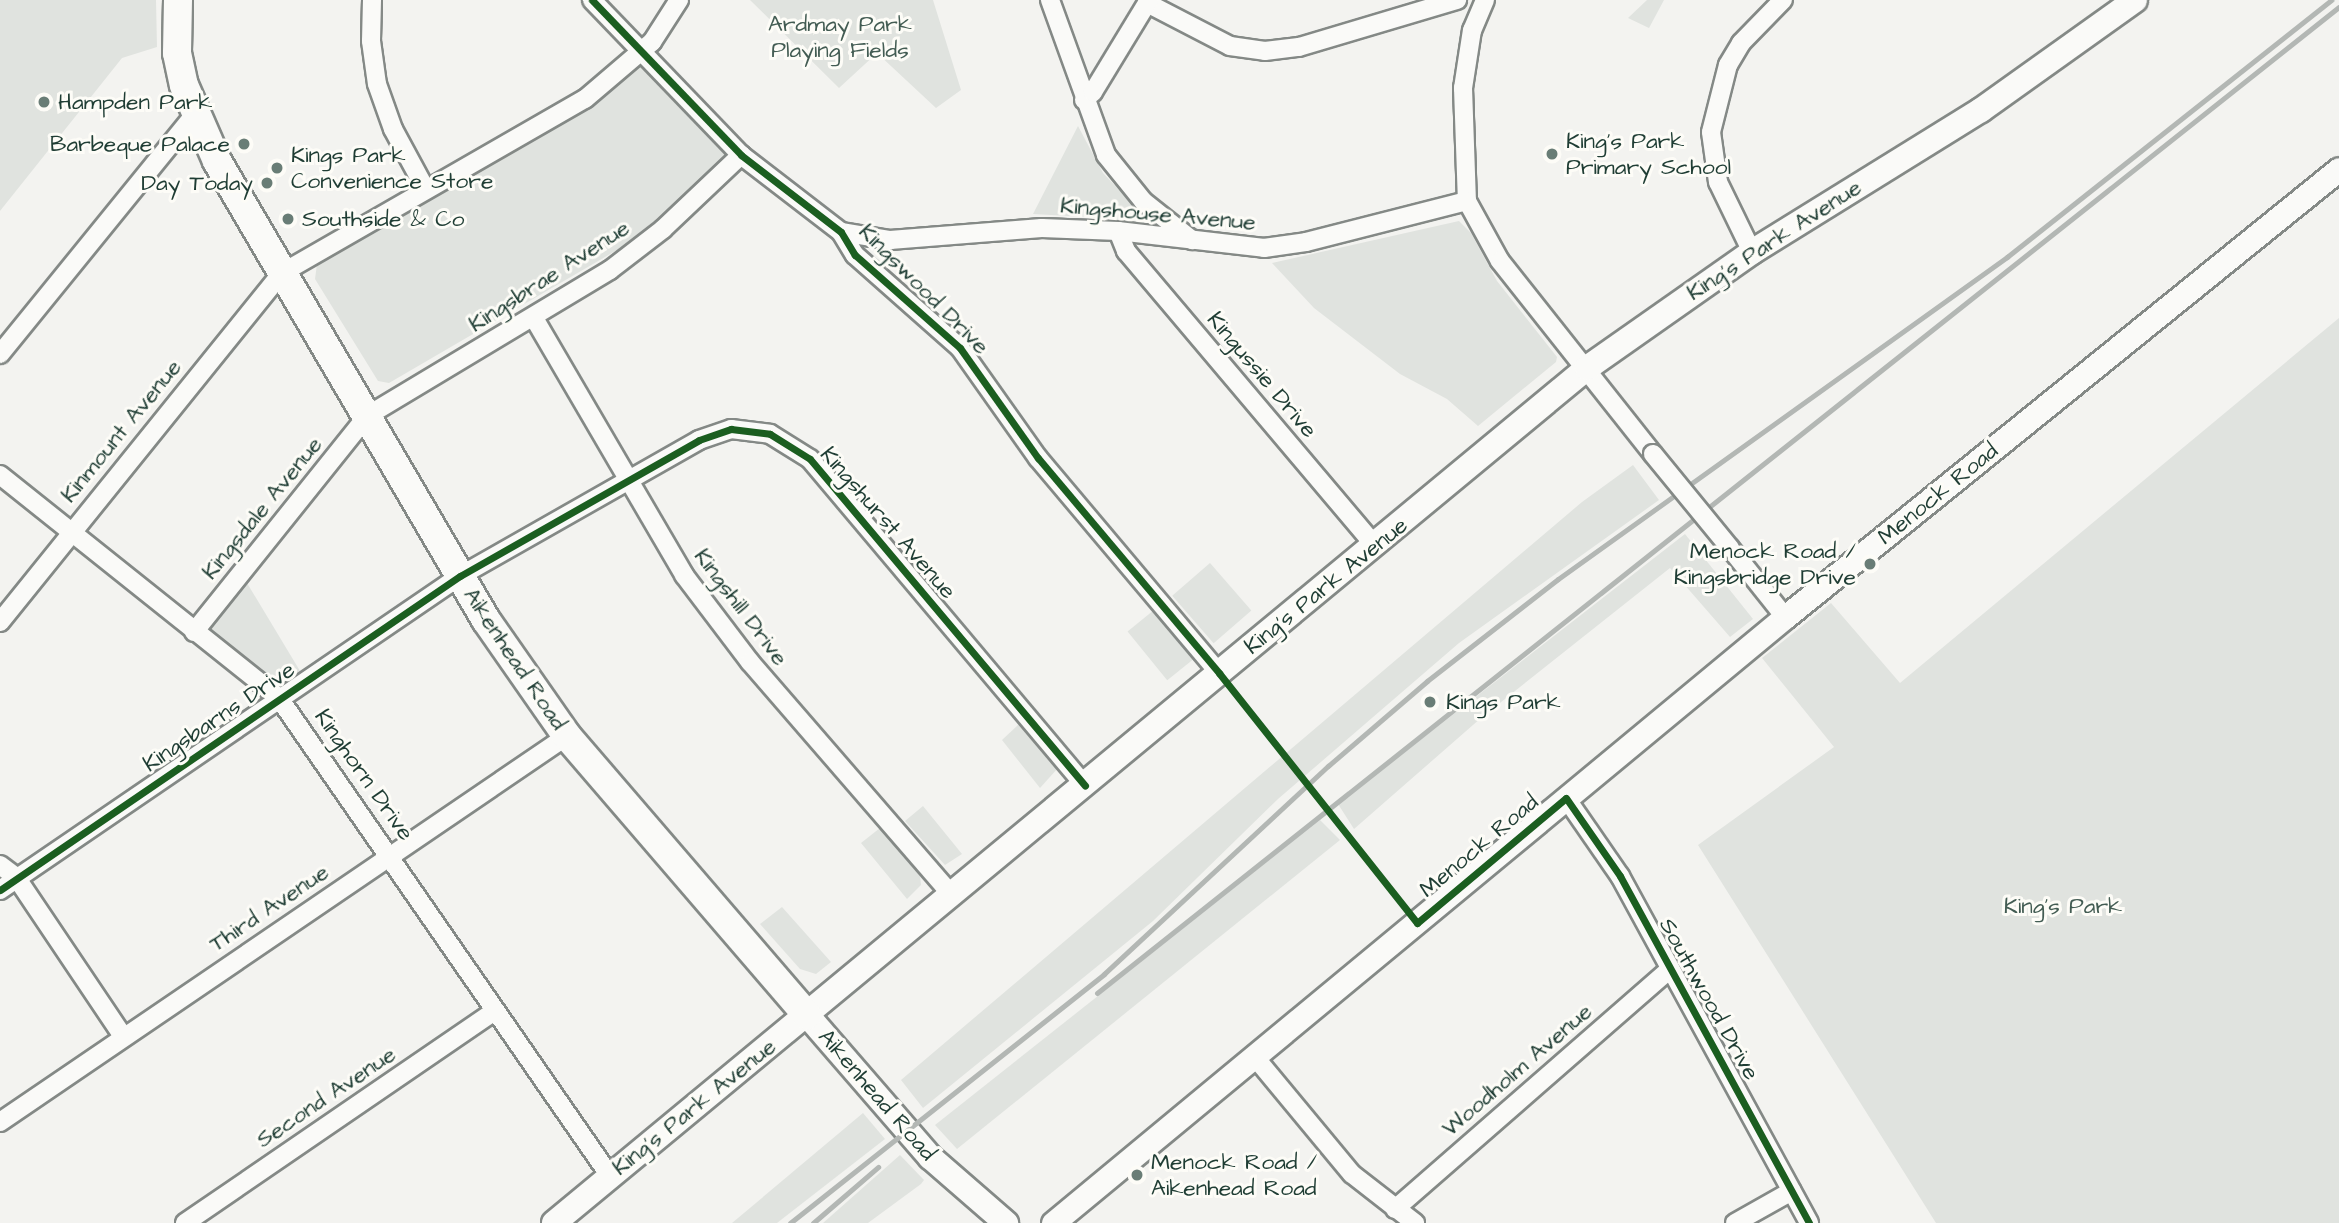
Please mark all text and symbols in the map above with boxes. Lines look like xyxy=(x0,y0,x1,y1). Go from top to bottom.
park label: Ardmay Park Playing Fields xyxy=(768,10,912,64)
place label: Hampden Park xyxy=(58,88,212,116)
marker: Hampden Park xyxy=(36,94,52,110)
place label: King's Park Primary School xyxy=(1566,127,1731,181)
place label: Barbeque Palace xyxy=(50,130,230,158)
marker: Barbeque Palace xyxy=(236,136,252,152)
place label: Kings Park Convenience Store xyxy=(291,141,493,195)
marker: King's Park Primary School xyxy=(1544,146,1560,162)
marker: Kings Park Convenience Store xyxy=(269,160,285,176)
place label: Day Today xyxy=(141,169,253,197)
street label: King's Park Avenue xyxy=(1682,173,1866,307)
marker: Day Today xyxy=(259,175,275,191)
street label: Kingshouse Avenue xyxy=(1059,192,1257,236)
place label: Southside & Co xyxy=(302,205,464,233)
marker: Southside & Co xyxy=(280,211,296,227)
street label: Kingsbrae Avenue xyxy=(463,214,635,338)
street label: Kingswood Drive xyxy=(853,218,995,360)
street label: Kingussie Drive xyxy=(1201,306,1323,444)
street label: Kinmount Avenue xyxy=(55,354,187,508)
street label: Kingsdale Avenue xyxy=(196,431,328,585)
street label: Menock Road xyxy=(1872,437,2004,551)
street label: Kingshurst Avenue xyxy=(814,441,962,605)
street label: King's Park Avenue xyxy=(1239,512,1413,660)
place label: Menock Road / Kingsbridge Drive xyxy=(1674,537,1856,591)
street label: Kingshill Drive xyxy=(688,543,794,671)
marker: Menock Road / Kingsbridge Drive xyxy=(1862,556,1878,572)
street label: Aikenhead Road xyxy=(457,583,573,735)
street label: Kingsbarns Drive xyxy=(138,656,300,778)
place label: Kings Park xyxy=(1446,688,1561,716)
marker: Kings Park xyxy=(1420,692,1440,712)
street label: Kinghorn Drive xyxy=(309,704,419,846)
street label: Menock Road xyxy=(1414,788,1544,904)
street label: Third Avenue xyxy=(204,858,334,958)
park label: King's Park xyxy=(2004,892,2122,920)
street label: Southwood Drive xyxy=(1653,913,1765,1085)
street label: Woodholm Avenue xyxy=(1437,998,1597,1142)
street label: Aikenhead Road xyxy=(812,1023,942,1167)
street label: King's Park Avenue xyxy=(607,1033,781,1181)
street label: Second Avenue xyxy=(251,1040,401,1154)
place label: Menock Road / Aikenhead Road xyxy=(1151,1148,1317,1202)
marker: Menock Road / Aikenhead Road xyxy=(1129,1167,1145,1183)

